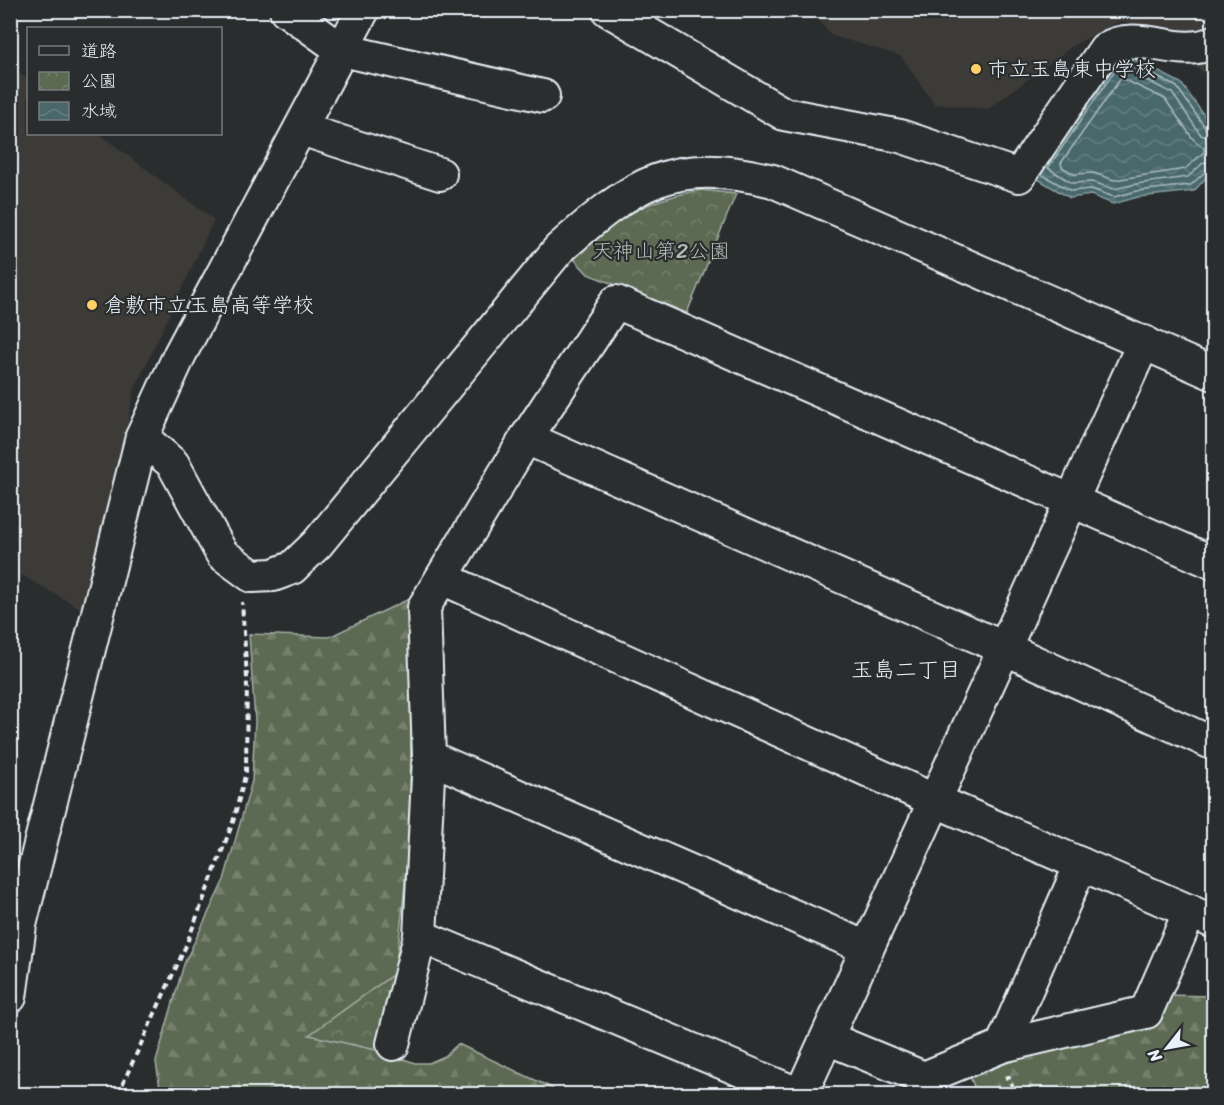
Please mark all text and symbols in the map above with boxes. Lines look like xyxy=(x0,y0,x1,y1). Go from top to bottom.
legend xyxy=(27,27,222,135)
text: 道路 xyxy=(81,35,117,67)
place label: 市立玉島東中学校 xyxy=(988,50,1156,88)
marker: 市立玉島東中学校 xyxy=(969,62,983,76)
text: 公園 xyxy=(81,65,117,97)
text: 水域 xyxy=(81,95,117,127)
park label: 天神山第2公園 xyxy=(592,232,730,270)
place label: 倉敷市立玉島高等学校 xyxy=(104,286,314,324)
marker: 倉敷市立玉島高等学校 xyxy=(85,298,99,312)
district label: 玉島二丁目 xyxy=(851,650,961,689)
north arrow xyxy=(1137,1018,1197,1078)
text: N xyxy=(1139,1042,1170,1069)

